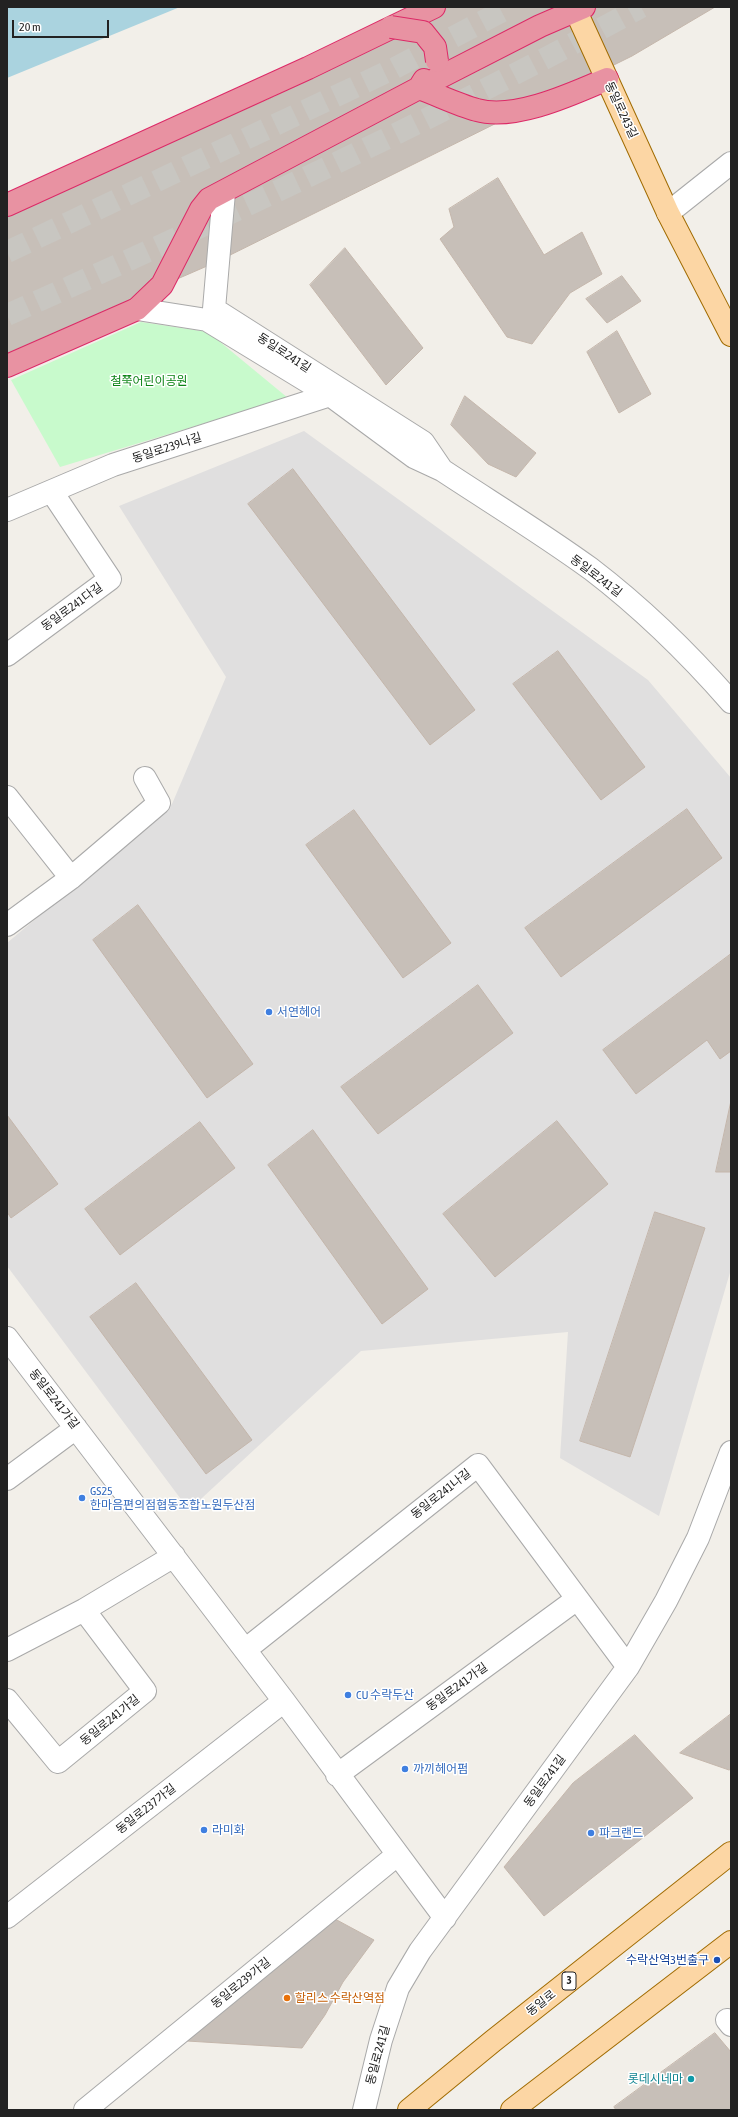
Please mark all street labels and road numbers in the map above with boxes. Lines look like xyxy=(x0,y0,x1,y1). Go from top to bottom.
street label: 동일로243길 xyxy=(602,79,640,141)
street label: 동일로241길 xyxy=(254,330,314,376)
street label: 동일로239나길 xyxy=(130,430,204,466)
street label: 동일로241길 xyxy=(567,552,625,600)
street label: 동일로241다길 xyxy=(39,580,105,634)
street label: 동일로241가길 xyxy=(26,1366,82,1432)
street label: 동일로241나길 xyxy=(408,1466,474,1522)
street label: 동일로241가길 xyxy=(424,1660,490,1714)
street label: 동일로241가길 xyxy=(77,1692,143,1748)
street label: 동일로241길 xyxy=(521,1752,569,1810)
street label: 동일로237가길 xyxy=(113,1781,179,1837)
street label: 동일로239가길 xyxy=(208,1955,274,2011)
road number: 3 xyxy=(562,1972,576,1990)
street label: 동일로 xyxy=(524,1987,558,2019)
street label: 동일로241길 xyxy=(363,2024,393,2086)

